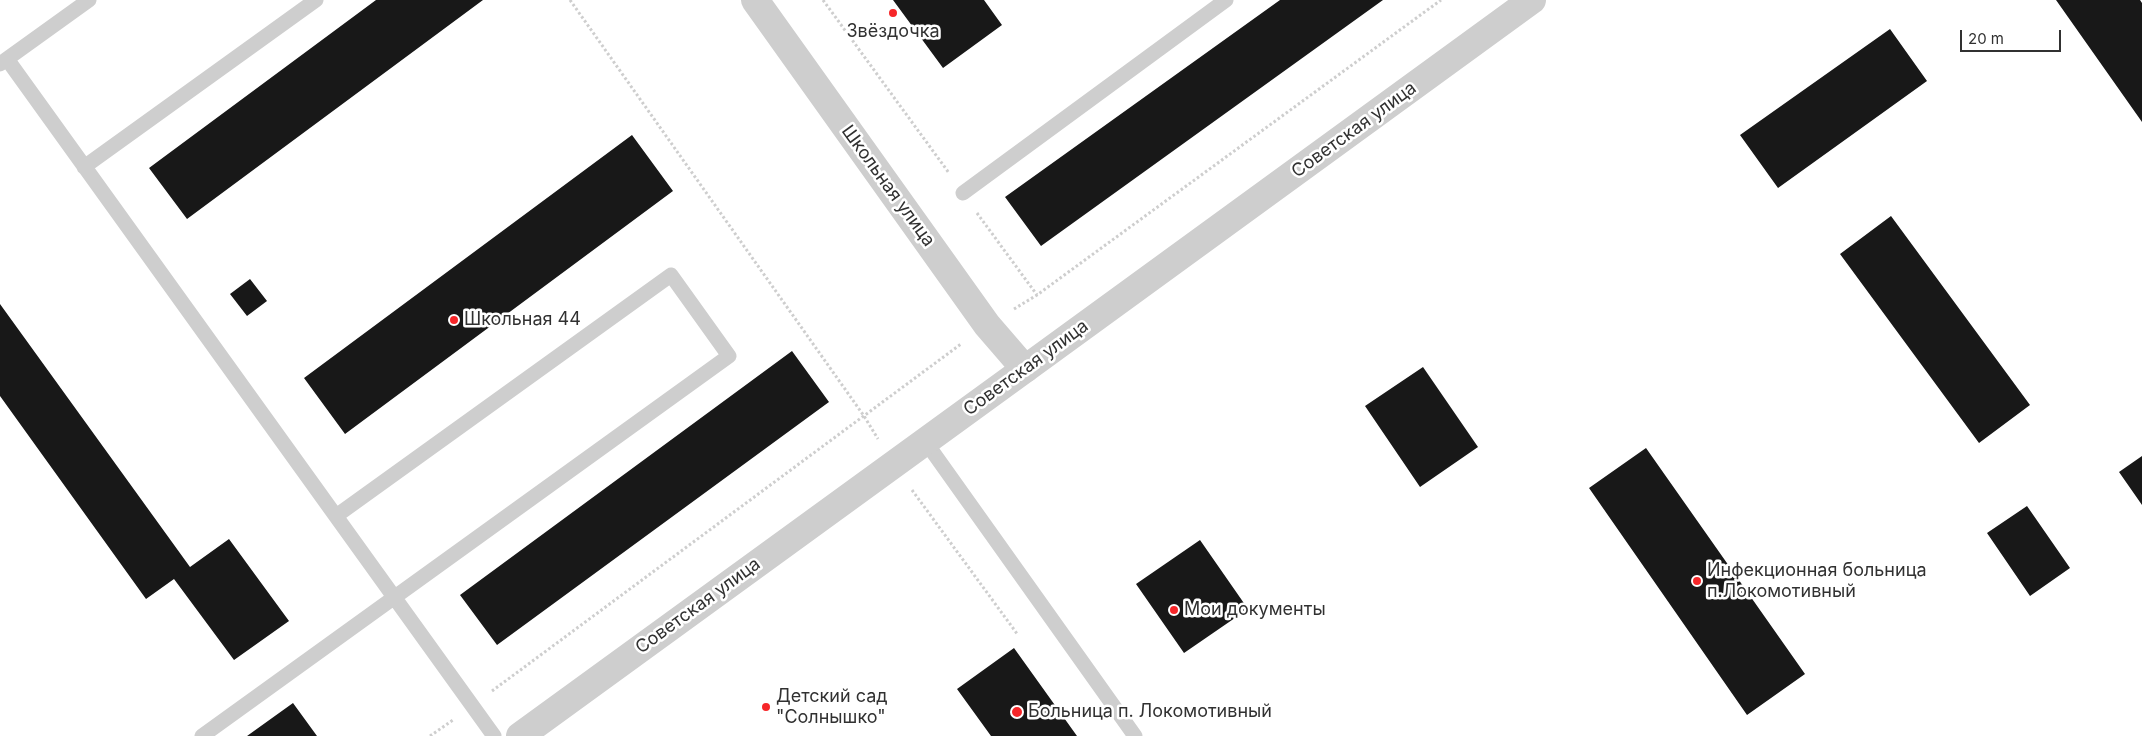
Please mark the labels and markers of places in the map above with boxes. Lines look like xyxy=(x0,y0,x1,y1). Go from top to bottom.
marker: Звёздочка xyxy=(887,7,899,19)
place label: Звёздочка xyxy=(846,21,940,43)
place label: Школьная 44 xyxy=(464,309,581,331)
marker: Школьная 44 xyxy=(448,314,460,326)
place label: Инфекционная больница п.Локомотивный xyxy=(1707,560,1926,602)
marker: Инфекционная больница п.Локомотивный xyxy=(1691,575,1703,587)
place label: Мои документы xyxy=(1184,599,1326,621)
marker: Мои документы xyxy=(1168,604,1180,616)
place label: Детский сад "Солнышко" xyxy=(776,686,888,729)
marker: Детский сад "Солнышко" xyxy=(760,701,772,713)
place label: Больница п. Локомотивный xyxy=(1028,701,1272,723)
marker: Больница п. Локомотивный xyxy=(1010,705,1024,719)

